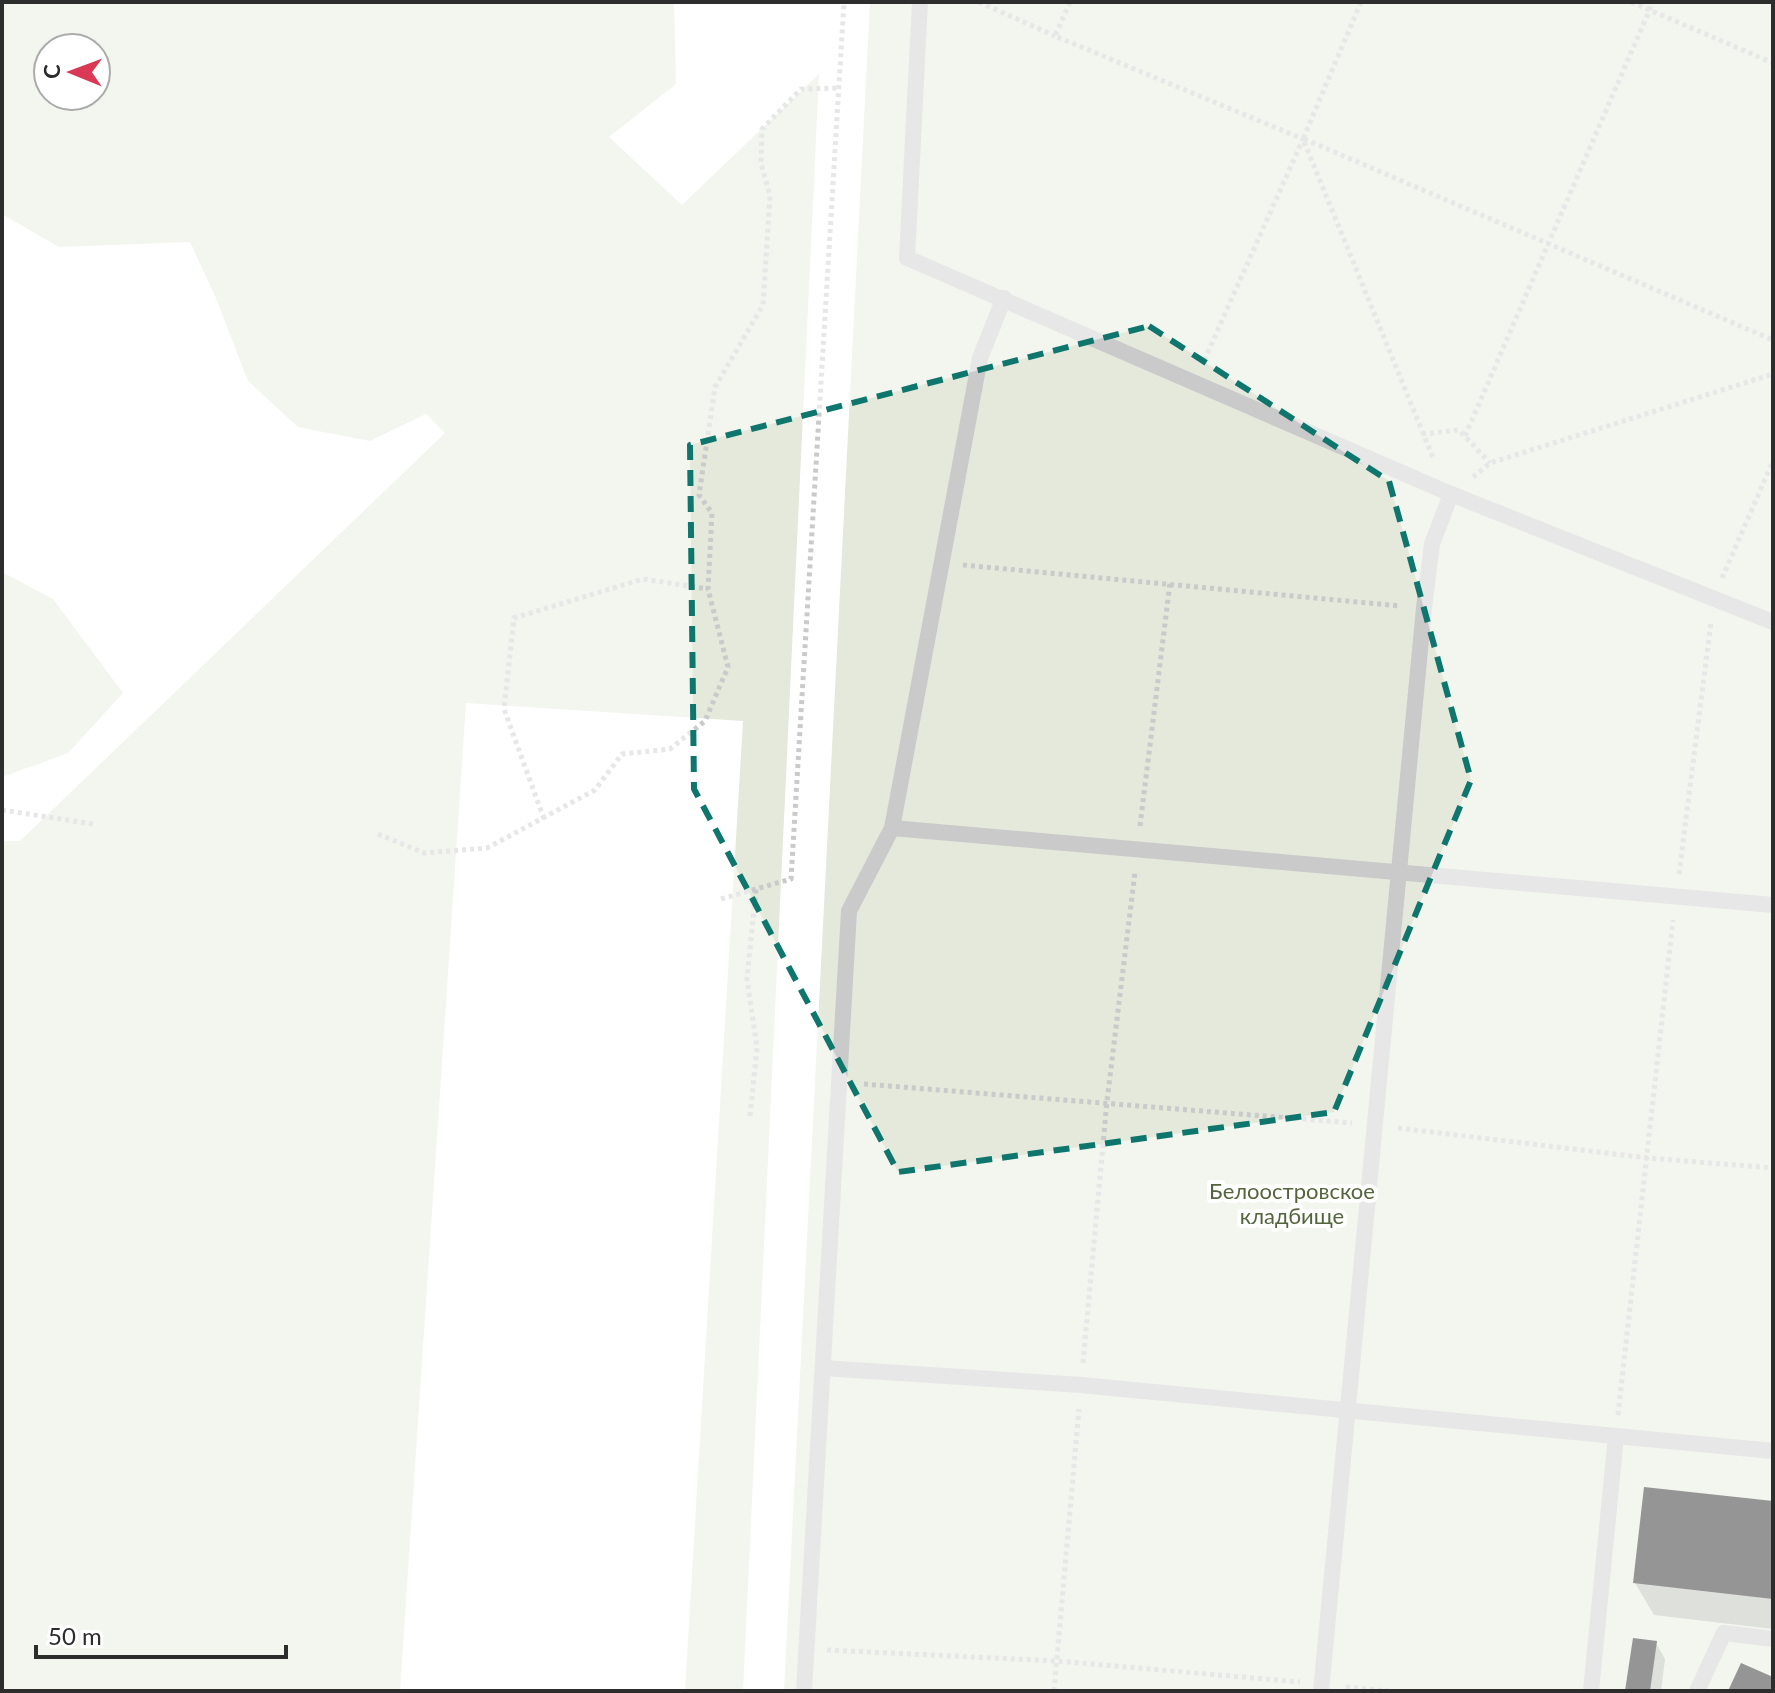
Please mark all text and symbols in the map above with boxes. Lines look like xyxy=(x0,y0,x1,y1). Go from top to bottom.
north arrow xyxy=(32,32,112,112)
text: С xyxy=(38,64,65,79)
park label: Белоостровское кладбище xyxy=(1209,1177,1375,1229)
scale bar xyxy=(36,1609,286,1659)
text: 50 m xyxy=(48,1621,102,1650)

